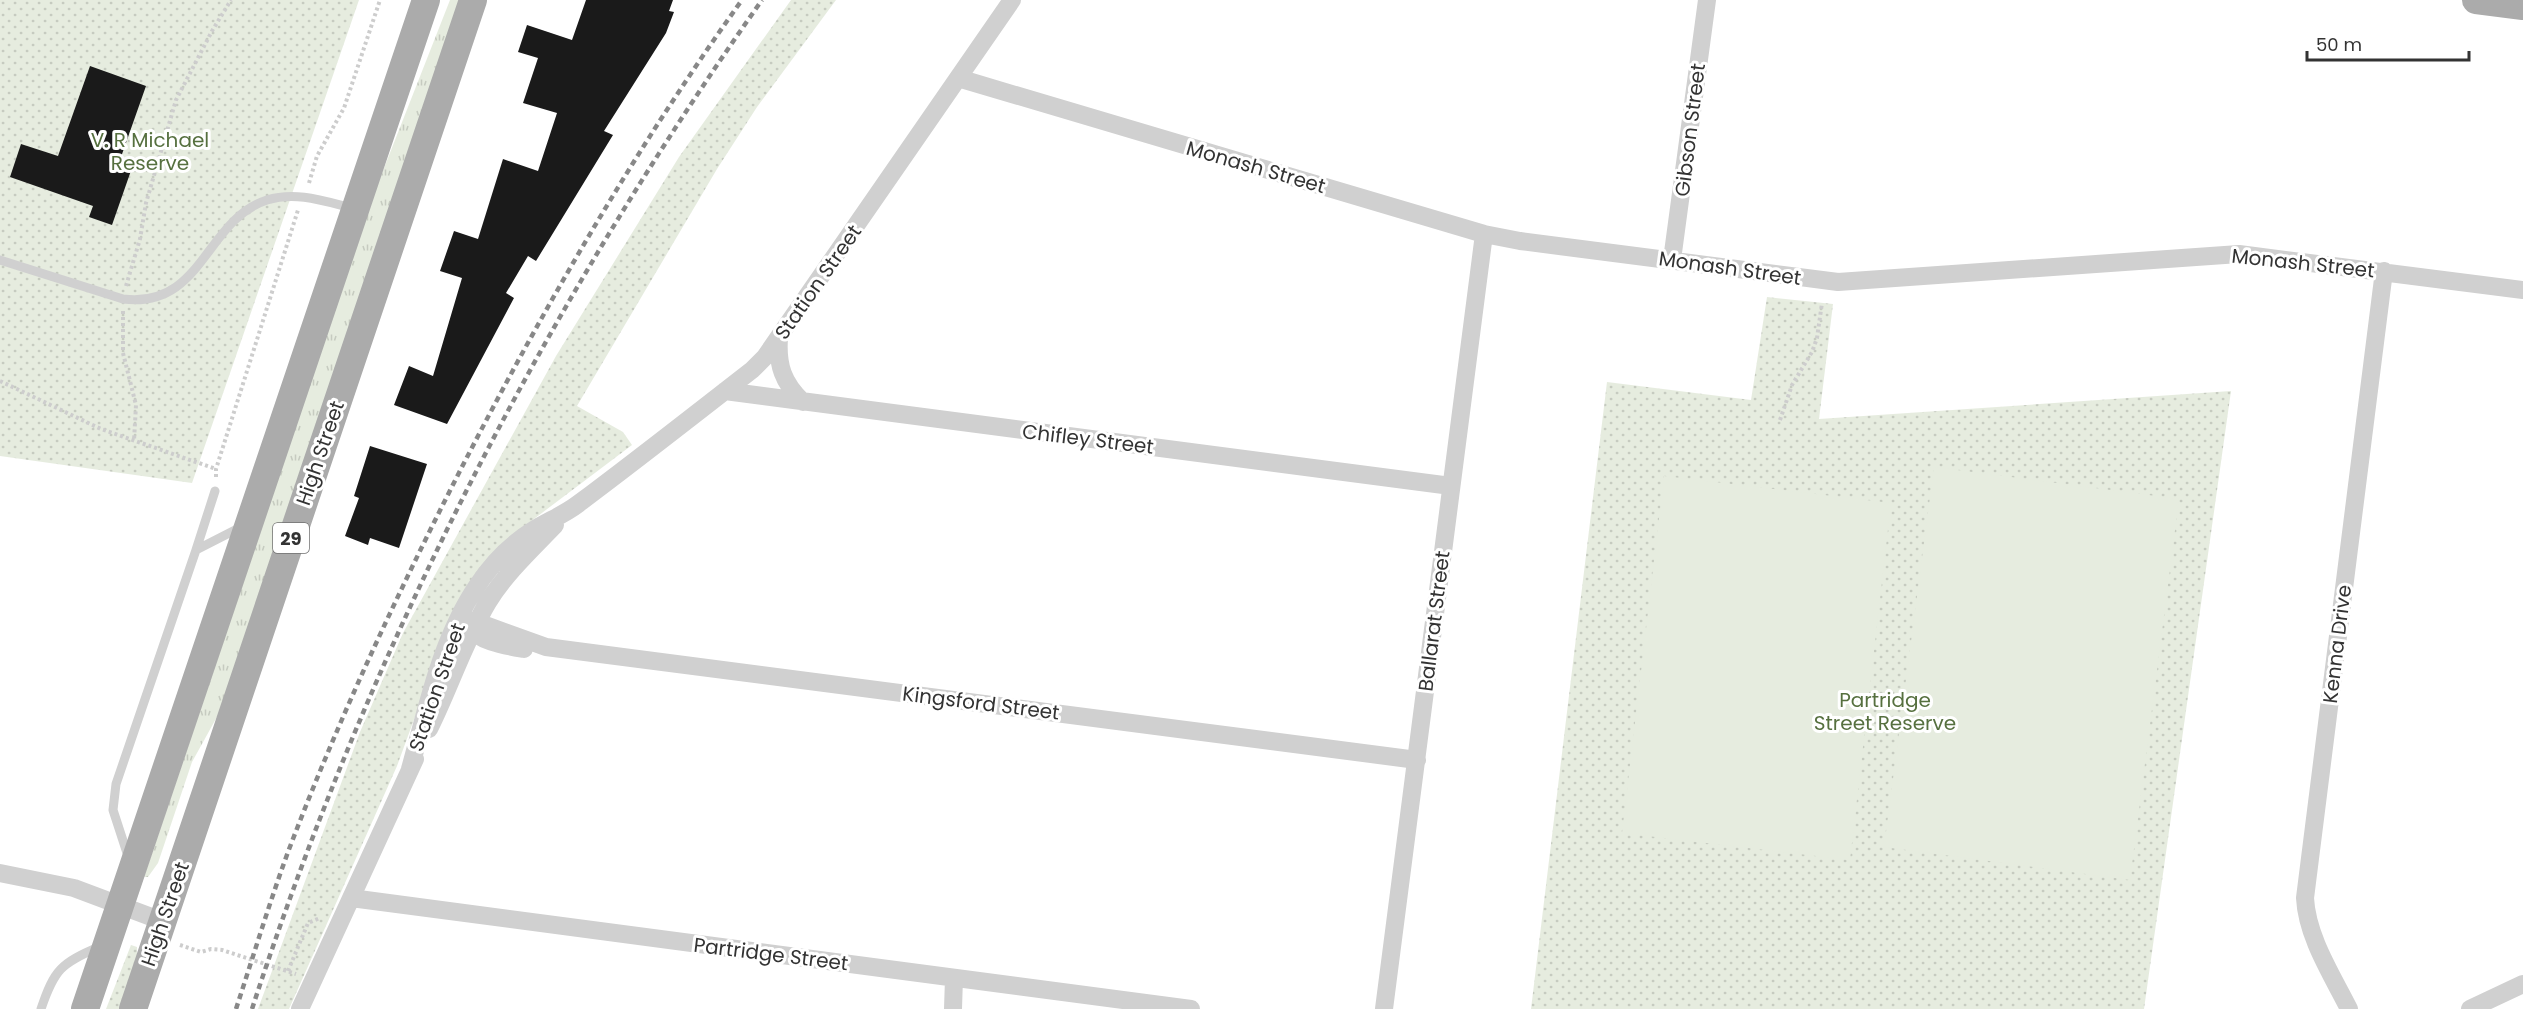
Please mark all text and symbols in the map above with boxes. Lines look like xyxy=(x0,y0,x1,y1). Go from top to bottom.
scale bar xyxy=(2307,24,2469,62)
text: 50 m xyxy=(2316,32,2362,57)
street label: Gibson Street xyxy=(1668,62,1712,198)
park label: V. R Michael Reserve xyxy=(91,126,209,177)
street label: Monash Street xyxy=(1183,134,1329,200)
street label: Station Street xyxy=(768,219,868,345)
street label: Monash Street xyxy=(2230,242,2376,284)
street label: Monash Street xyxy=(1657,244,1803,292)
street label: High Street xyxy=(289,397,351,509)
street label: Chifley Street xyxy=(1021,417,1155,461)
road number: 29 xyxy=(273,523,309,553)
street label: Ballarat Street xyxy=(1411,549,1457,693)
street label: Kenna Drive xyxy=(2316,583,2358,705)
street label: Station Street xyxy=(402,619,472,755)
street label: Kingsford Street xyxy=(901,679,1061,727)
park label: Partridge Street Reserve xyxy=(1814,686,1956,737)
street label: High Street xyxy=(134,858,196,970)
street label: Partridge Street xyxy=(692,931,850,977)

